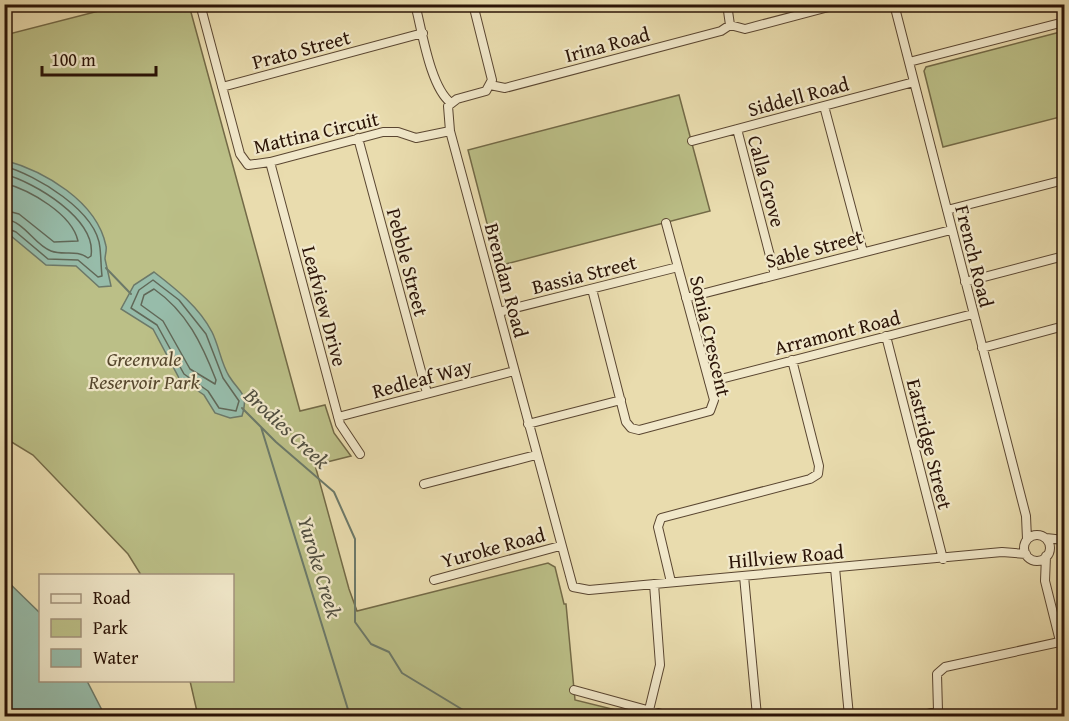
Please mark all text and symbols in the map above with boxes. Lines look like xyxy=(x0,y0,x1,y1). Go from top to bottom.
street label: Irina Road xyxy=(561,19,653,69)
street label: Prato Street xyxy=(249,22,353,76)
scale bar xyxy=(42,39,156,77)
text: 100 m xyxy=(51,46,96,73)
street label: Siddell Road xyxy=(744,69,852,123)
street label: Mattina Circuit xyxy=(251,104,381,160)
street label: Calla Grove xyxy=(741,132,793,230)
street label: French Road xyxy=(948,202,1002,310)
street label: Pebble Street xyxy=(380,205,436,319)
street label: Brendan Road xyxy=(478,219,536,341)
street label: Sable Street xyxy=(762,221,866,275)
street label: Leafview Drive xyxy=(295,243,355,369)
street label: Bassia Street xyxy=(529,247,639,301)
street label: Sonia Crescent xyxy=(683,273,739,399)
street label: Arramont Road xyxy=(771,302,903,362)
park label: Greenvale Reservoir Park xyxy=(87,344,200,396)
street label: Redleaf Way xyxy=(369,351,475,405)
street label: Eastridge Street xyxy=(900,376,960,512)
water label: Brodies Creek xyxy=(237,379,337,476)
water label: Yuroke Creek xyxy=(290,512,350,622)
street label: Yuroke Road xyxy=(438,519,548,575)
street label: Hillview Road xyxy=(727,536,845,575)
legend xyxy=(39,574,234,682)
text: Road xyxy=(93,584,131,611)
text: Park xyxy=(93,614,129,641)
text: Water xyxy=(93,644,139,671)

